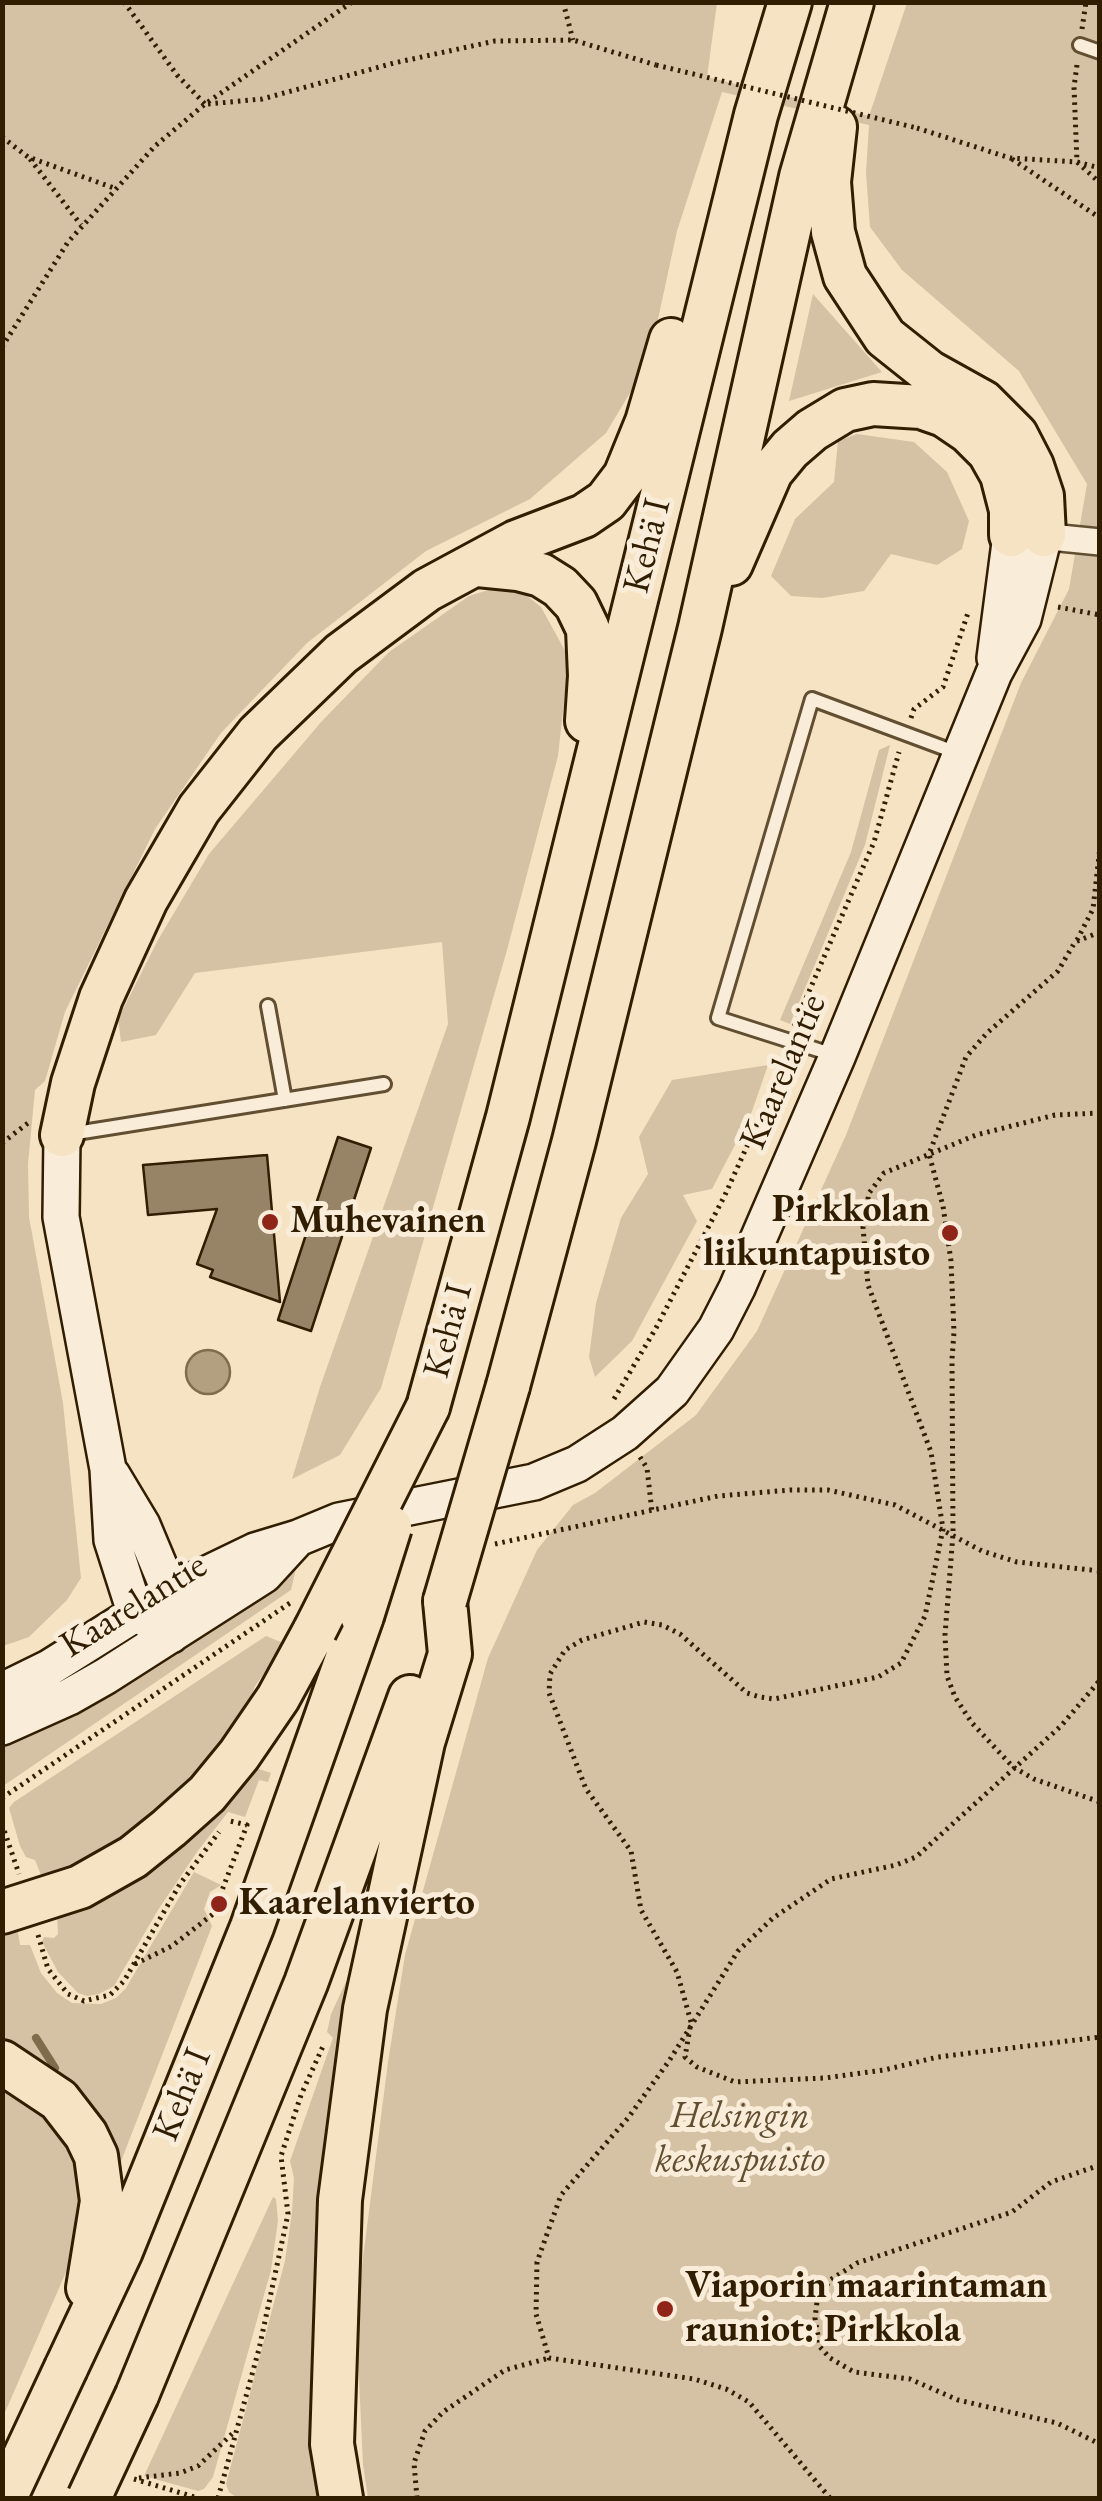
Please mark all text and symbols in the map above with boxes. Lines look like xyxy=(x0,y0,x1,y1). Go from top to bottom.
street label: Kehä I xyxy=(614,494,682,598)
street label: Kaarelantie xyxy=(731,988,837,1156)
place label: Pirkkolan liikuntapuisto xyxy=(703,1188,930,1278)
place label: Muhevainen xyxy=(290,1199,486,1245)
marker: Muhevainen xyxy=(259,1211,281,1233)
marker: Pirkkolan liikuntapuisto xyxy=(939,1222,961,1244)
street label: Kehä I xyxy=(415,1279,483,1383)
street label: Kaarelantie xyxy=(52,1543,216,1669)
place label: Kaarelanvierto xyxy=(239,1881,475,1927)
marker: Kaarelanvierto xyxy=(208,1893,230,1915)
street label: Kehä I xyxy=(144,2042,222,2148)
park label: Helsingin keskuspuisto xyxy=(655,2094,825,2184)
place label: Viaporin maarintaman rauniot: Pirkkola xyxy=(685,2264,1048,2354)
marker: Viaporin maarintaman rauniot: Pirkkola xyxy=(654,2298,676,2320)

